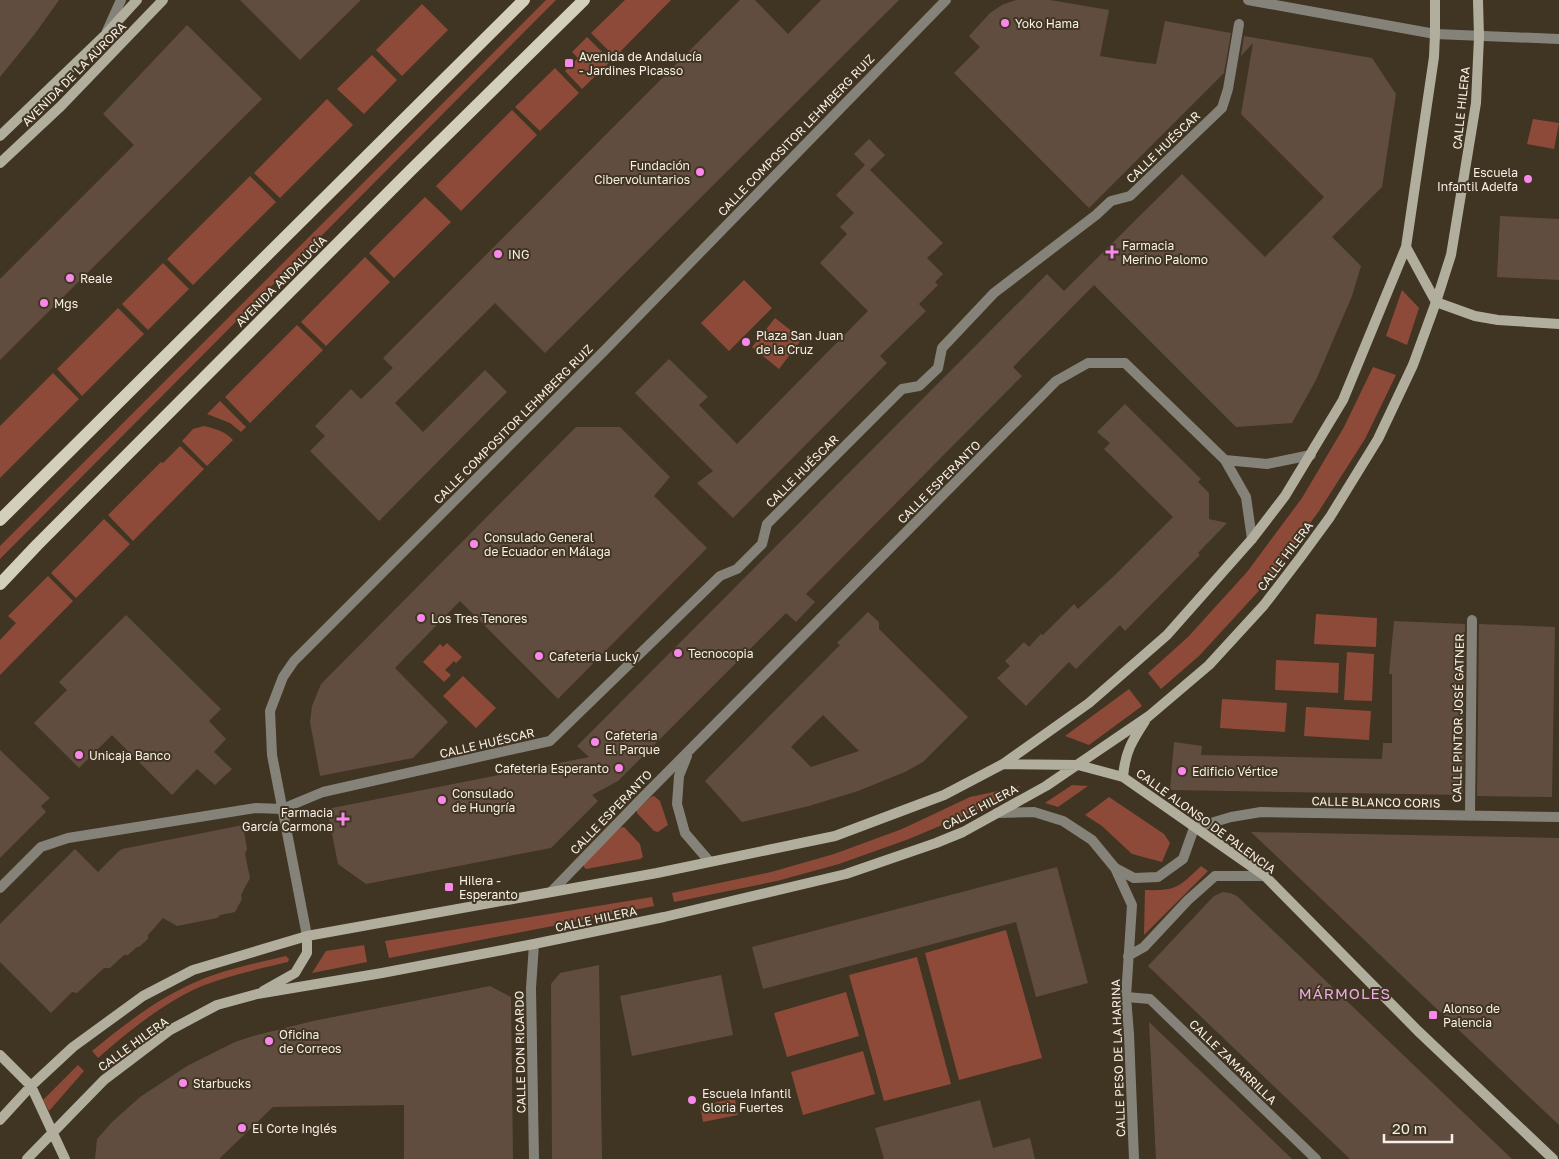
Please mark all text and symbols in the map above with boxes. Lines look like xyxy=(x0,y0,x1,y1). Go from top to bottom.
place label: Yoko Hama xyxy=(1015,16,1079,31)
marker: Yoko Hama xyxy=(999,17,1011,29)
street label: AVENIDA DE LA AURORA xyxy=(19,19,129,129)
place label: Avenida de Andalucía - Jardines Picasso xyxy=(579,49,702,78)
street label: CALLE COMPOSITOR LEHMBERG RUIZ xyxy=(715,51,877,219)
marker: Avenida de Andalucía - Jardines Picasso xyxy=(563,57,575,69)
street label: CALLE HILERA xyxy=(1449,66,1473,150)
street label: CALLE HUÉSCAR xyxy=(1123,108,1203,186)
place label: Fundación Cibervoluntarios xyxy=(594,158,690,187)
place label: Escuela Infantil Adelfa xyxy=(1437,165,1518,194)
marker: Fundación Cibervoluntarios xyxy=(694,166,706,178)
marker: Escuela Infantil Adelfa xyxy=(1522,173,1534,185)
street label: AVENIDA ANDALUCÍA xyxy=(232,232,330,330)
place label: Farmacia Merino Palomo xyxy=(1122,238,1208,267)
marker: Farmacia Merino Palomo xyxy=(1106,246,1118,258)
place label: ING xyxy=(508,247,529,262)
marker: ING xyxy=(492,248,504,260)
place label: Reale xyxy=(80,271,113,286)
marker: Reale xyxy=(64,272,76,284)
place label: Mgs xyxy=(54,296,78,311)
marker: Mgs xyxy=(38,297,50,309)
place label: Plaza San Juan de la Cruz xyxy=(756,328,843,357)
marker: Plaza San Juan de la Cruz xyxy=(740,336,752,348)
street label: CALLE COMPOSITOR LEHMBERG RUIZ xyxy=(430,341,596,507)
street label: CALLE HUÉSCAR xyxy=(762,431,842,511)
street label: CALLE ESPERANTO xyxy=(894,437,984,527)
street label: CALLE HILERA xyxy=(1254,518,1316,594)
place label: Consulado General de Ecuador en Málaga xyxy=(484,530,611,559)
marker: Consulado General de Ecuador en Málaga xyxy=(468,538,480,550)
place label: Los Tres Tenores xyxy=(431,611,527,626)
marker: Los Tres Tenores xyxy=(415,612,427,624)
street label: CALLE PINTOR JOSÉ GATNER xyxy=(1449,633,1467,803)
place label: Tecnocopia xyxy=(688,646,754,661)
marker: Tecnocopia xyxy=(672,647,684,659)
place label: Cafeteria Lucky xyxy=(549,649,639,664)
marker: Cafeteria Lucky xyxy=(533,650,545,662)
street label: CALLE HUÉSCAR xyxy=(438,725,536,761)
place label: Cafeteria El Parque xyxy=(605,728,660,757)
marker: Cafeteria El Parque xyxy=(589,736,601,748)
place label: Unicaja Banco xyxy=(89,748,171,763)
marker: Unicaja Banco xyxy=(73,749,85,761)
place label: Cafeteria Esperanto xyxy=(495,761,609,776)
marker: Cafeteria Esperanto xyxy=(613,762,625,774)
place label: Edificio Vértice xyxy=(1192,764,1278,779)
street label: CALLE ALONSO DE PALENCIA xyxy=(1133,765,1279,877)
marker: Edificio Vértice xyxy=(1176,765,1188,777)
street label: CALLE ESPERANTO xyxy=(567,767,655,857)
street label: CALLE HILERA xyxy=(940,781,1020,833)
place label: Consulado de Hungría xyxy=(452,786,515,815)
street label: CALLE BLANCO CORIS xyxy=(1311,793,1441,811)
marker: Consulado de Hungría xyxy=(436,794,448,806)
place label: Farmacia García Carmona xyxy=(242,805,333,834)
marker: Farmacia García Carmona xyxy=(337,813,349,825)
place label: Hilera - Esperanto xyxy=(459,873,518,902)
marker: Hilera - Esperanto xyxy=(443,881,455,893)
street label: CALLE HILERA xyxy=(554,903,638,935)
street label: CALLE PESO DE LA HARINA xyxy=(1108,979,1128,1137)
district label: MÁRMOLES xyxy=(1299,984,1391,1002)
street label: CALLE DON RICARDO xyxy=(511,990,529,1113)
place label: Alonso de Palencia xyxy=(1443,1001,1500,1030)
marker: Alonso de Palencia xyxy=(1427,1009,1439,1021)
street label: CALLE HILERA xyxy=(95,1013,171,1075)
street label: CALLE ZAMARRILLA xyxy=(1186,1016,1280,1108)
place label: Oficina de Correos xyxy=(279,1027,341,1056)
marker: Oficina de Correos xyxy=(263,1035,275,1047)
place label: Starbucks xyxy=(193,1076,251,1091)
marker: Starbucks xyxy=(177,1077,189,1089)
place label: Escuela Infantil Gloria Fuertes xyxy=(702,1086,791,1115)
marker: Escuela Infantil Gloria Fuertes xyxy=(686,1094,698,1106)
scale bar xyxy=(1384,1112,1452,1144)
text: 20 m xyxy=(1392,1119,1427,1137)
place label: El Corte Inglés xyxy=(252,1121,337,1136)
marker: El Corte Inglés xyxy=(236,1122,248,1134)

